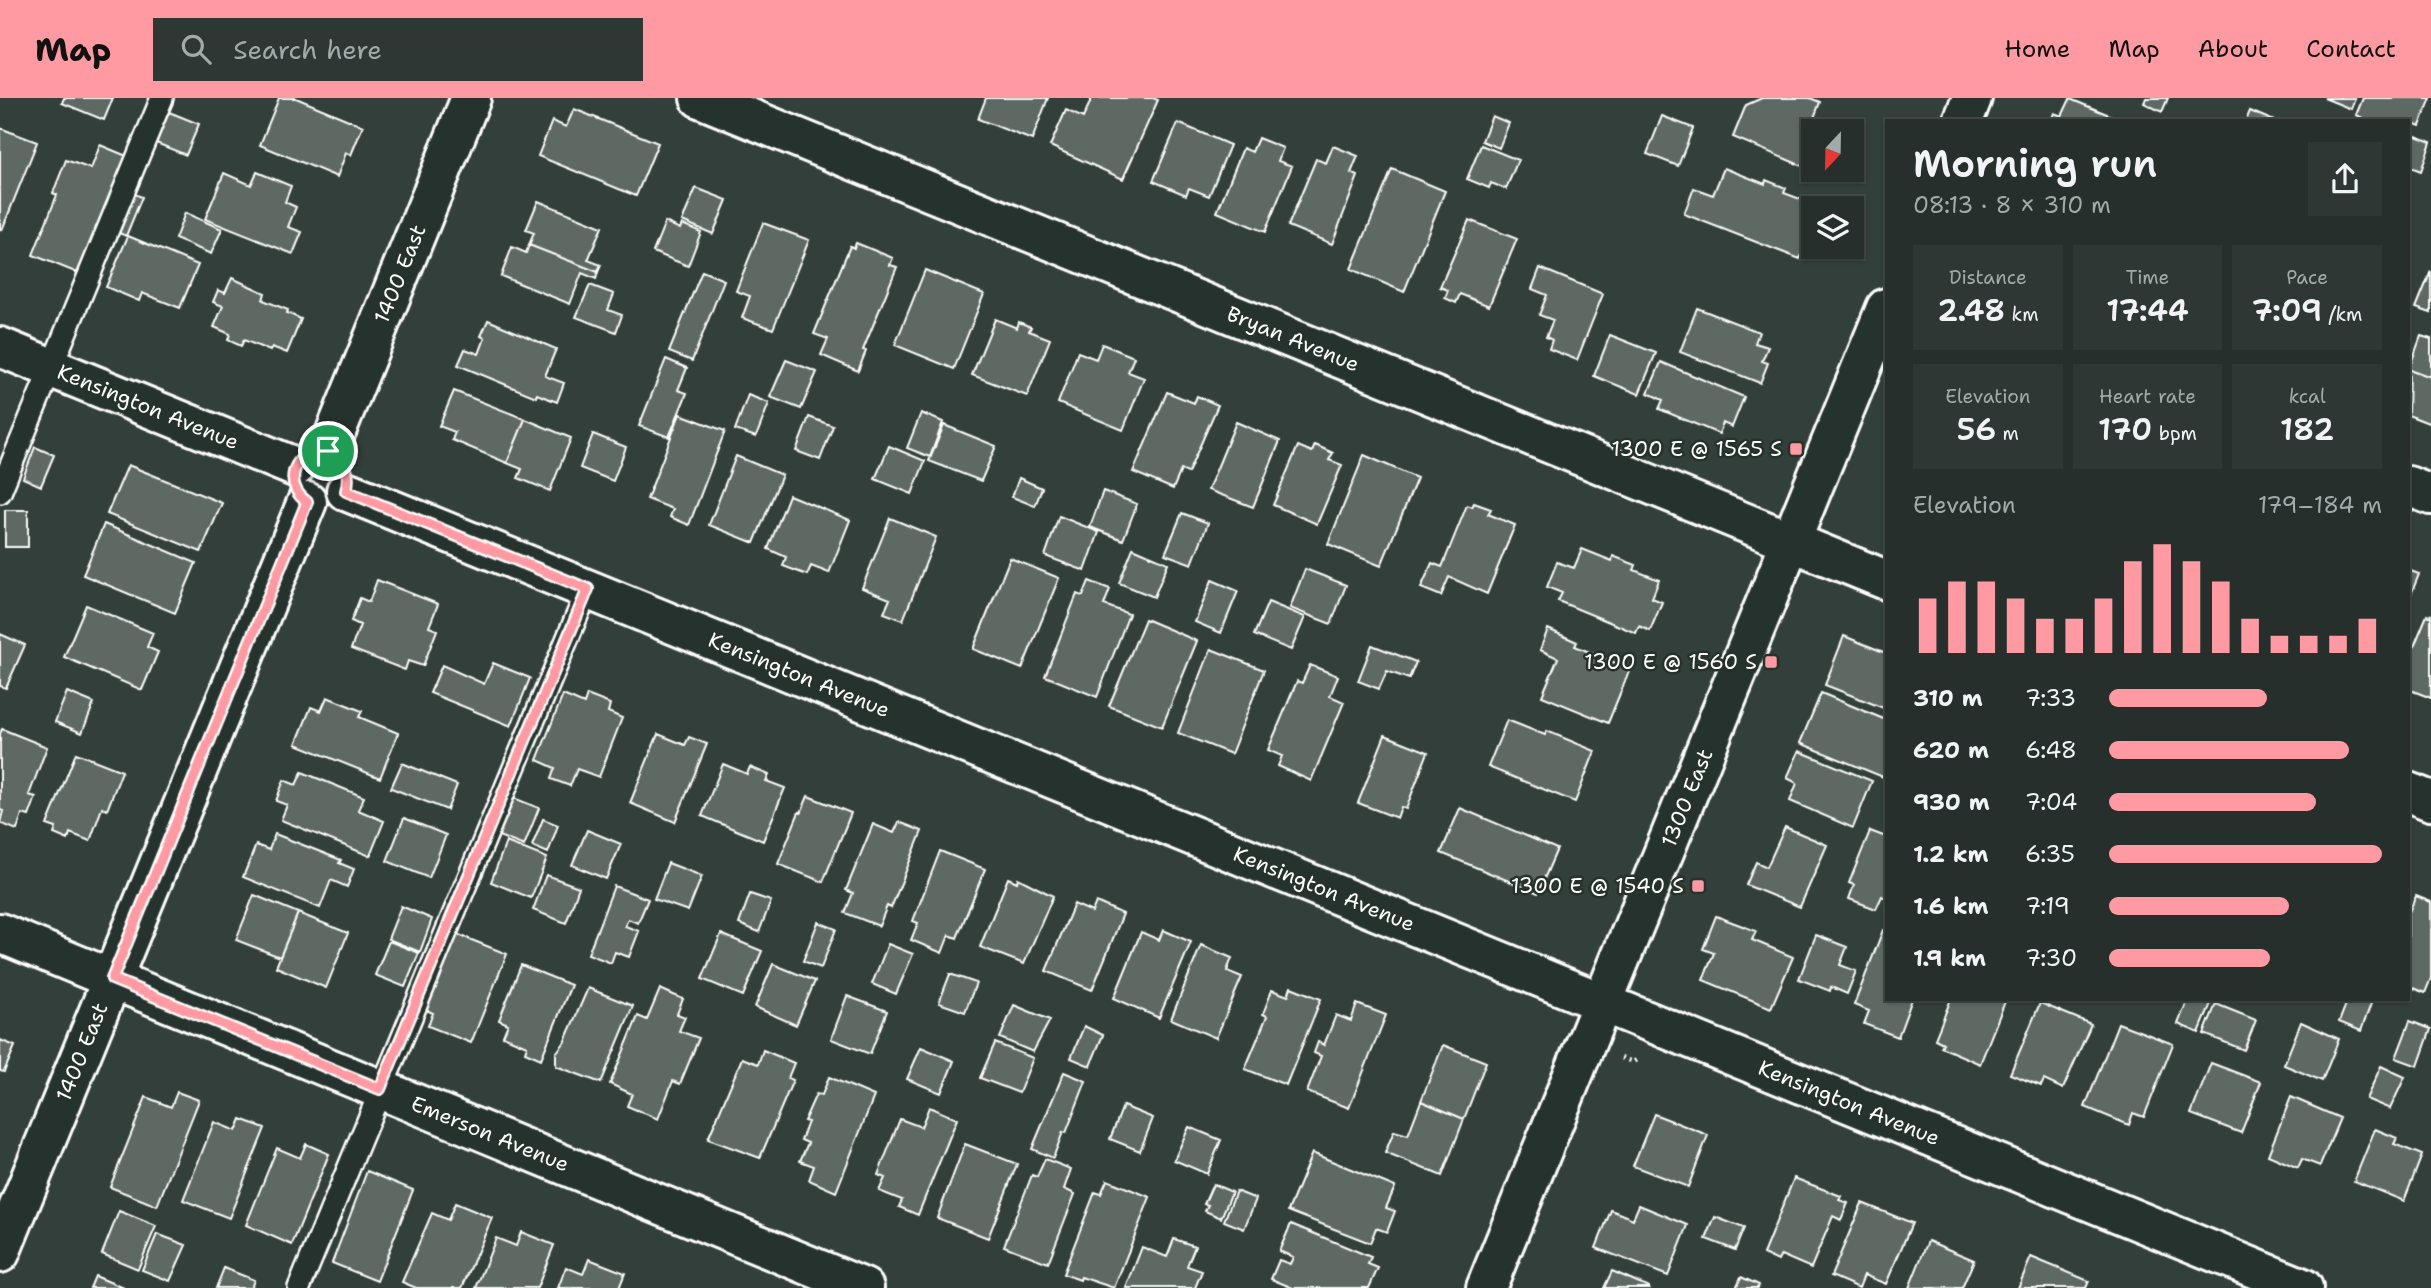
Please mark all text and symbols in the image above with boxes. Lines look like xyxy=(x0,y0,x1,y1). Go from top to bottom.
search box xyxy=(153,18,643,81)
text: Map xyxy=(35,27,111,72)
icon: search xyxy=(177,30,215,68)
text: Search here xyxy=(233,32,382,67)
text: Home xyxy=(2004,33,2070,65)
text: Map xyxy=(2108,33,2160,65)
text: About xyxy=(2198,33,2268,65)
text: Contact xyxy=(2306,33,2396,65)
north arrow xyxy=(1801,119,1864,182)
map controls xyxy=(1801,119,1864,259)
text: Morning run xyxy=(1913,138,2157,189)
button: share xyxy=(2308,142,2382,216)
text: 08:13 · 8 × 310 m xyxy=(1913,190,2111,220)
button: layers xyxy=(1801,196,1864,259)
street label: 1400 East xyxy=(368,221,432,327)
text: Distance xyxy=(1949,265,2027,290)
text: Time xyxy=(2126,265,2169,290)
text: Pace xyxy=(2286,265,2328,290)
text: 2.48 xyxy=(1937,290,2005,331)
text: 17:44 xyxy=(2106,290,2189,331)
text: 7:09 xyxy=(2252,290,2322,331)
street label: Bryan Avenue xyxy=(1223,300,1363,378)
text: km xyxy=(2005,302,2039,327)
text: /km xyxy=(2322,302,2362,327)
street label: Kensington Avenue xyxy=(53,358,243,456)
text: Elevation xyxy=(1945,384,2030,409)
text: Heart rate xyxy=(2099,384,2196,409)
text: kcal xyxy=(2289,384,2326,409)
text: 56 xyxy=(1957,409,1996,450)
text: 170 xyxy=(2098,409,2152,450)
text: 182 xyxy=(2280,409,2334,450)
pin xyxy=(298,421,358,481)
text: m xyxy=(1996,421,2019,446)
text: bpm xyxy=(2152,421,2197,446)
icon: arrive xyxy=(309,432,347,470)
place label: 1300 E @ 1565 S xyxy=(1611,435,1782,463)
marker: 1300 E @ 1565 S xyxy=(1788,441,1804,457)
text: Elevation xyxy=(1913,490,2016,520)
text: 179–184 m xyxy=(2258,490,2382,520)
street label: Kensington Avenue xyxy=(704,626,894,724)
place label: 1300 E @ 1560 S xyxy=(1584,648,1757,676)
marker: 1300 E @ 1560 S xyxy=(1763,654,1779,670)
text: 310 m xyxy=(1913,683,1983,713)
text: 7:33 xyxy=(2025,683,2076,713)
text: 620 m xyxy=(1913,735,1989,765)
text: 6:48 xyxy=(2025,735,2077,765)
street label: 1300 East xyxy=(1655,745,1719,851)
text: 930 m xyxy=(1913,787,1990,817)
text: 7:04 xyxy=(2025,787,2077,817)
text: 1.2 km xyxy=(1913,839,1989,869)
text: 6:35 xyxy=(2025,839,2075,869)
street label: Kensington Avenue xyxy=(1229,840,1419,938)
place label: 1300 E @ 1540 S xyxy=(1511,872,1684,900)
marker: 1300 E @ 1540 S xyxy=(1690,878,1706,894)
text: 1.6 km xyxy=(1913,891,1988,921)
text: 7:19 xyxy=(2025,891,2070,921)
text: 1.9 km xyxy=(1913,943,1986,973)
text: 7:30 xyxy=(2025,943,2077,973)
street label: 1400 East xyxy=(50,999,114,1105)
street label: Kensington Avenue xyxy=(1754,1054,1944,1152)
street label: Emerson Avenue xyxy=(407,1090,573,1178)

